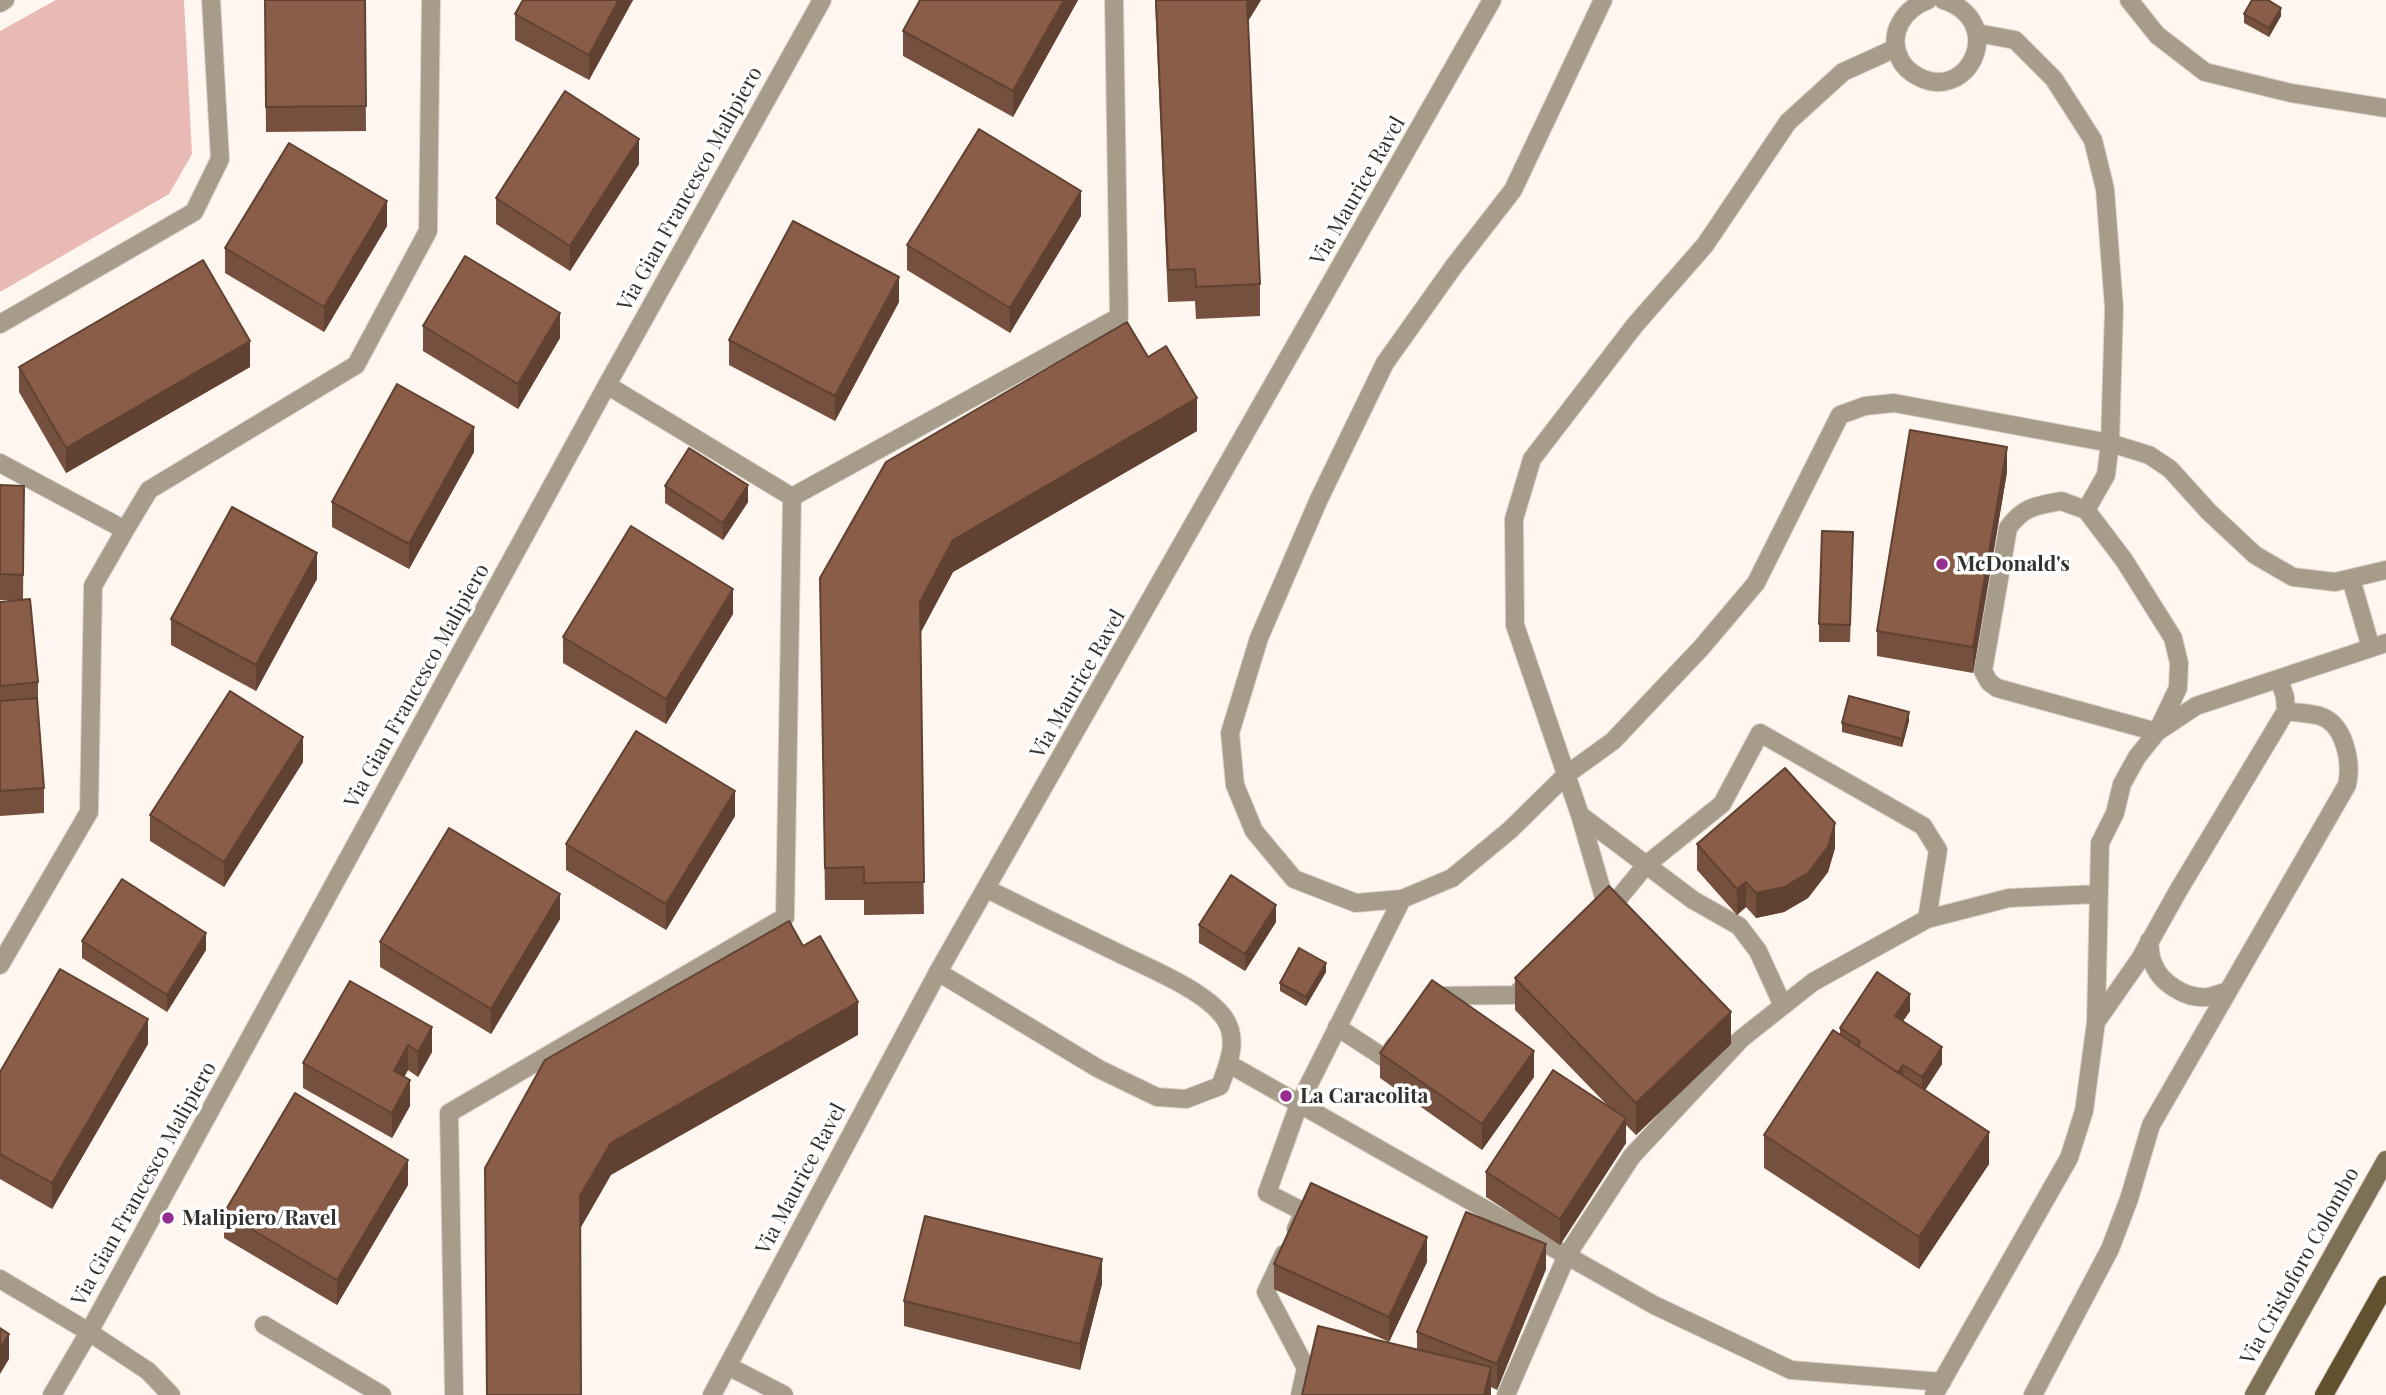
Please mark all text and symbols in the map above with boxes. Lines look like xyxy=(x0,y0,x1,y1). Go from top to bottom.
street label: Via Gian Francesco Malipiero xyxy=(612,63,768,315)
street label: Via Maurice Ravel xyxy=(1305,112,1411,270)
place label: McDonald's xyxy=(1956,551,2070,577)
marker: McDonald's xyxy=(1934,556,1950,572)
street label: Via Gian Francesco Malipiero xyxy=(339,560,495,812)
street label: Via Maurice Ravel xyxy=(1025,605,1131,763)
street label: Via Gian Francesco Malipiero xyxy=(66,1058,222,1310)
place label: La Caracolita xyxy=(1300,1083,1428,1109)
marker: La Caracolita xyxy=(1278,1088,1294,1104)
street label: Via Maurice Ravel xyxy=(751,1099,851,1259)
street label: Via Cristoforo Colombo xyxy=(2235,1163,2365,1369)
place label: Malipiero/Ravel xyxy=(182,1205,337,1231)
marker: Malipiero/Ravel xyxy=(160,1210,176,1226)

